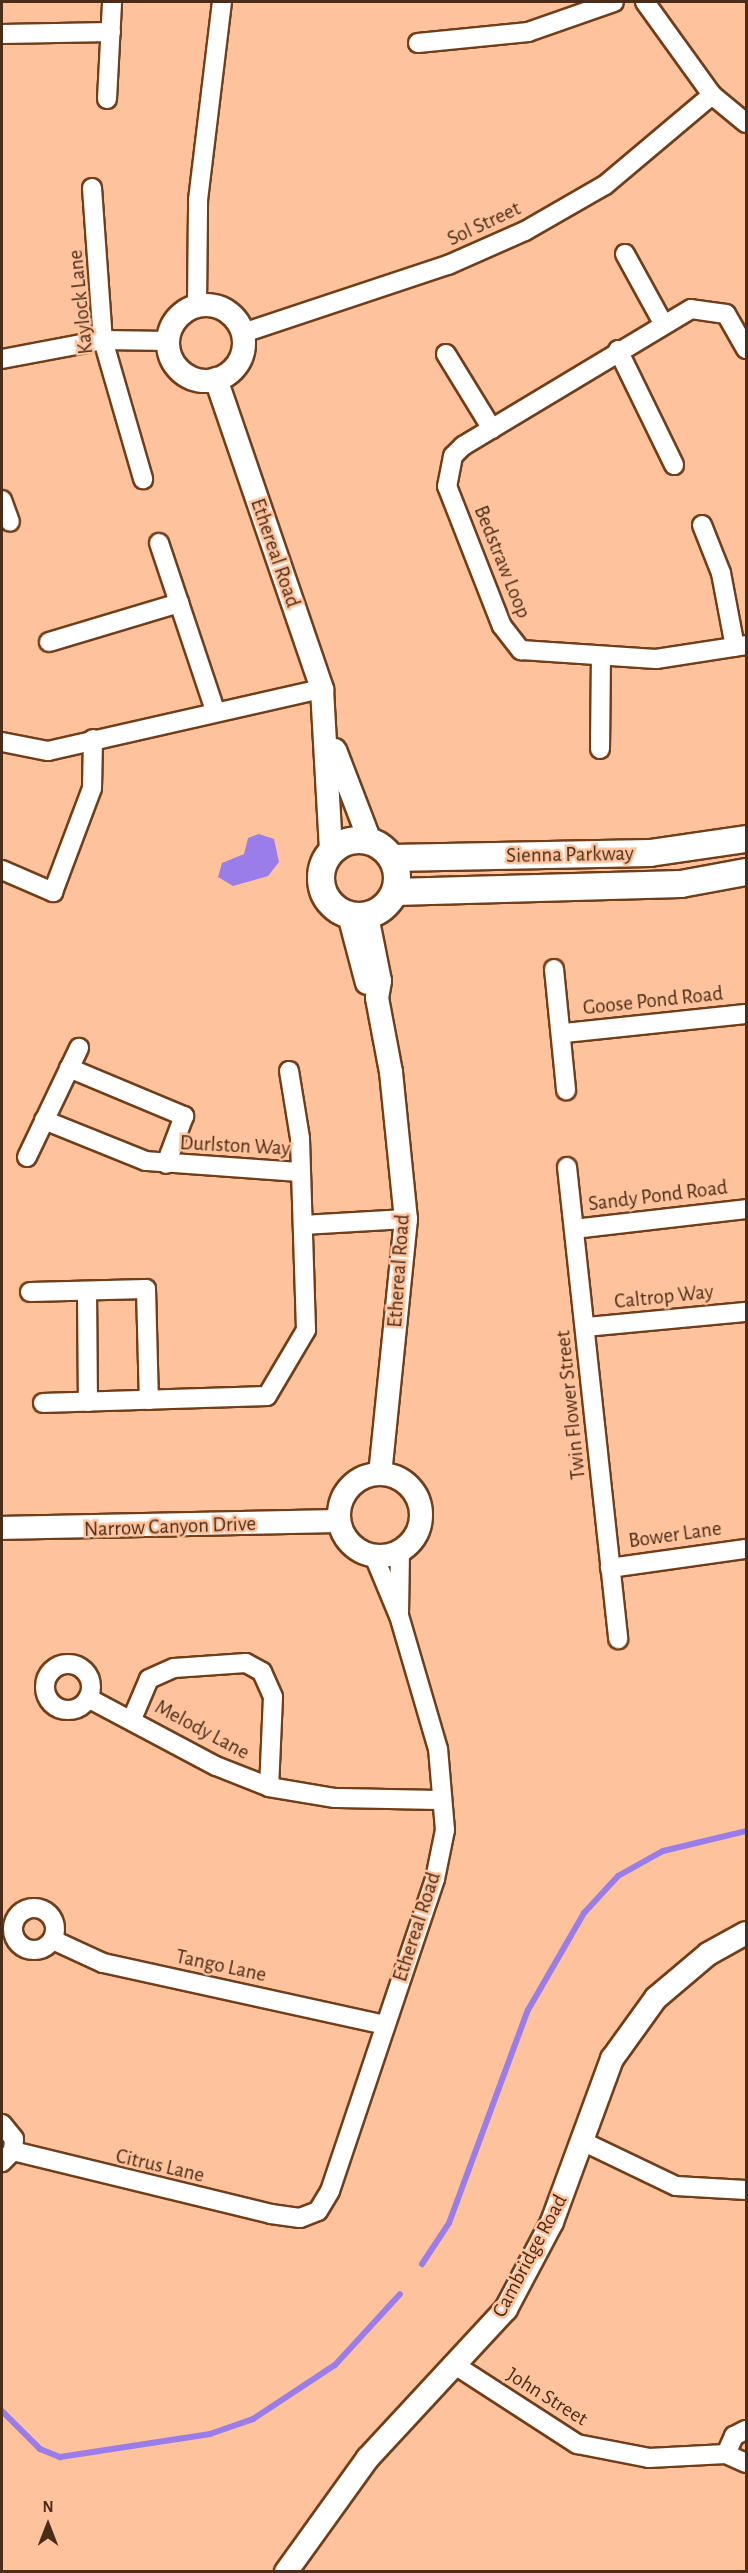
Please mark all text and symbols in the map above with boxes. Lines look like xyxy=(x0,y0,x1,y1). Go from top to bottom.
street label: Sol Street xyxy=(443,196,525,252)
street label: Kaylock Lane xyxy=(63,248,99,356)
street label: Ethereal Road xyxy=(245,495,305,611)
street label: Bedstraw Loop xyxy=(468,502,536,622)
street label: Sienna Parkway xyxy=(506,841,634,869)
street label: Goose Pond Road xyxy=(582,981,724,1021)
street label: Durlston Way xyxy=(179,1131,291,1161)
street label: Sandy Pond Road xyxy=(587,1175,729,1217)
street label: Ethereal Road xyxy=(382,1213,416,1329)
street label: Caltrop Way xyxy=(613,1279,715,1315)
street label: Twin Flower Street xyxy=(551,1329,591,1481)
street label: Narrow Canyon Drive xyxy=(84,1511,256,1543)
street label: Bower Lane xyxy=(627,1516,723,1554)
street label: Melody Lane xyxy=(150,1695,254,1765)
street label: Ethereal Road xyxy=(387,1869,447,1985)
street label: Tango Lane xyxy=(173,1944,269,1988)
street label: Citrus Lane xyxy=(113,2144,207,2188)
street label: Cambridge Road xyxy=(487,2190,573,2322)
street label: John Street xyxy=(502,2362,592,2432)
north arrow xyxy=(18,2495,78,2555)
text: N xyxy=(42,2499,54,2515)

